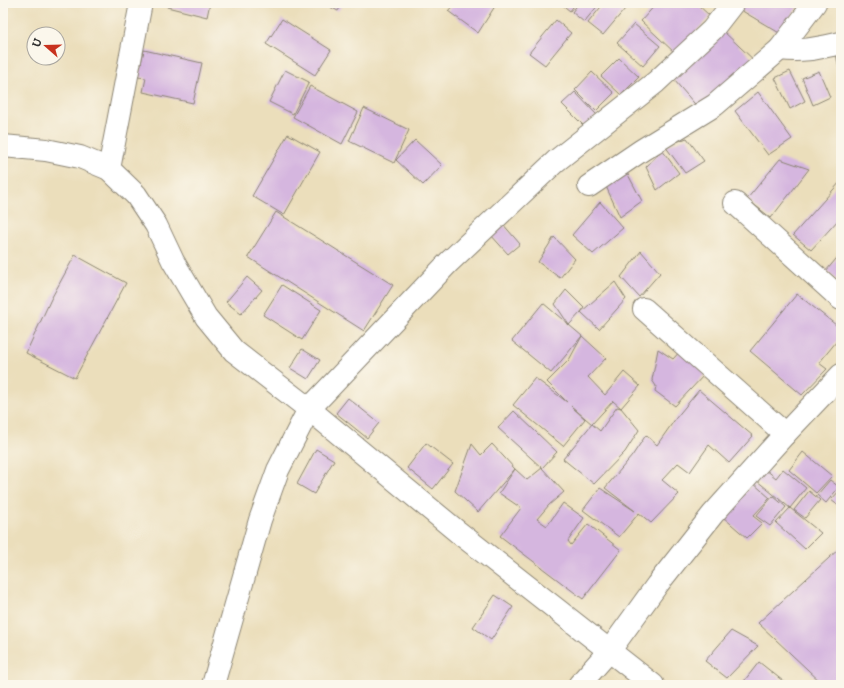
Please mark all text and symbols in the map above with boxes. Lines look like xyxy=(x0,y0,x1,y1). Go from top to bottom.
north arrow xyxy=(26,26,66,66)
text: U xyxy=(30,36,46,49)

